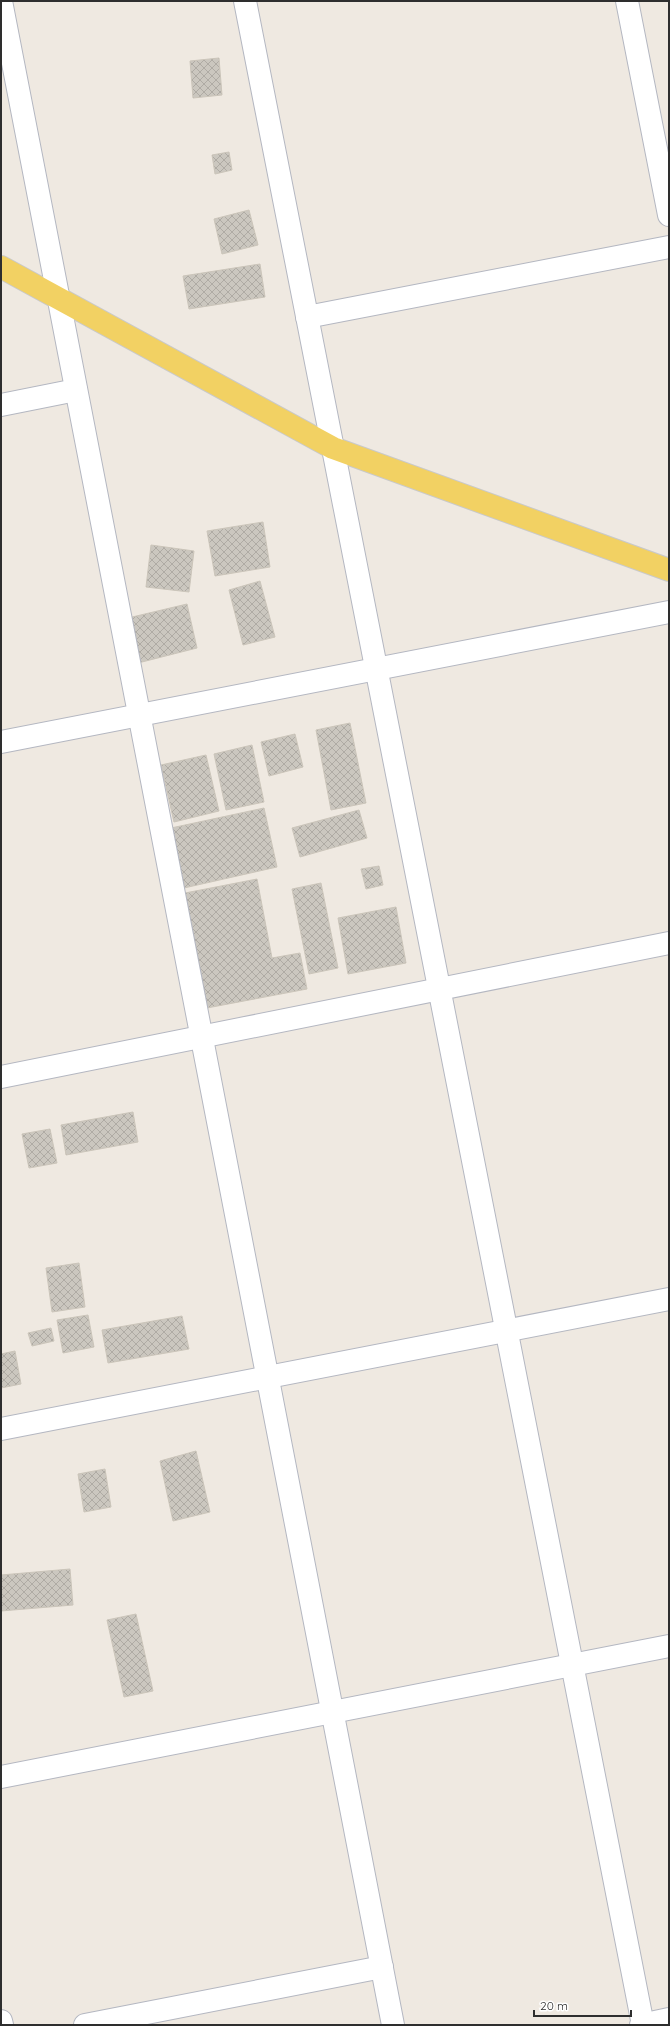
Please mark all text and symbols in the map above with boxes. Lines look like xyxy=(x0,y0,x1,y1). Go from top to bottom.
scale bar xyxy=(534,1992,631,2018)
text: 20 m xyxy=(540,1998,568,2013)

